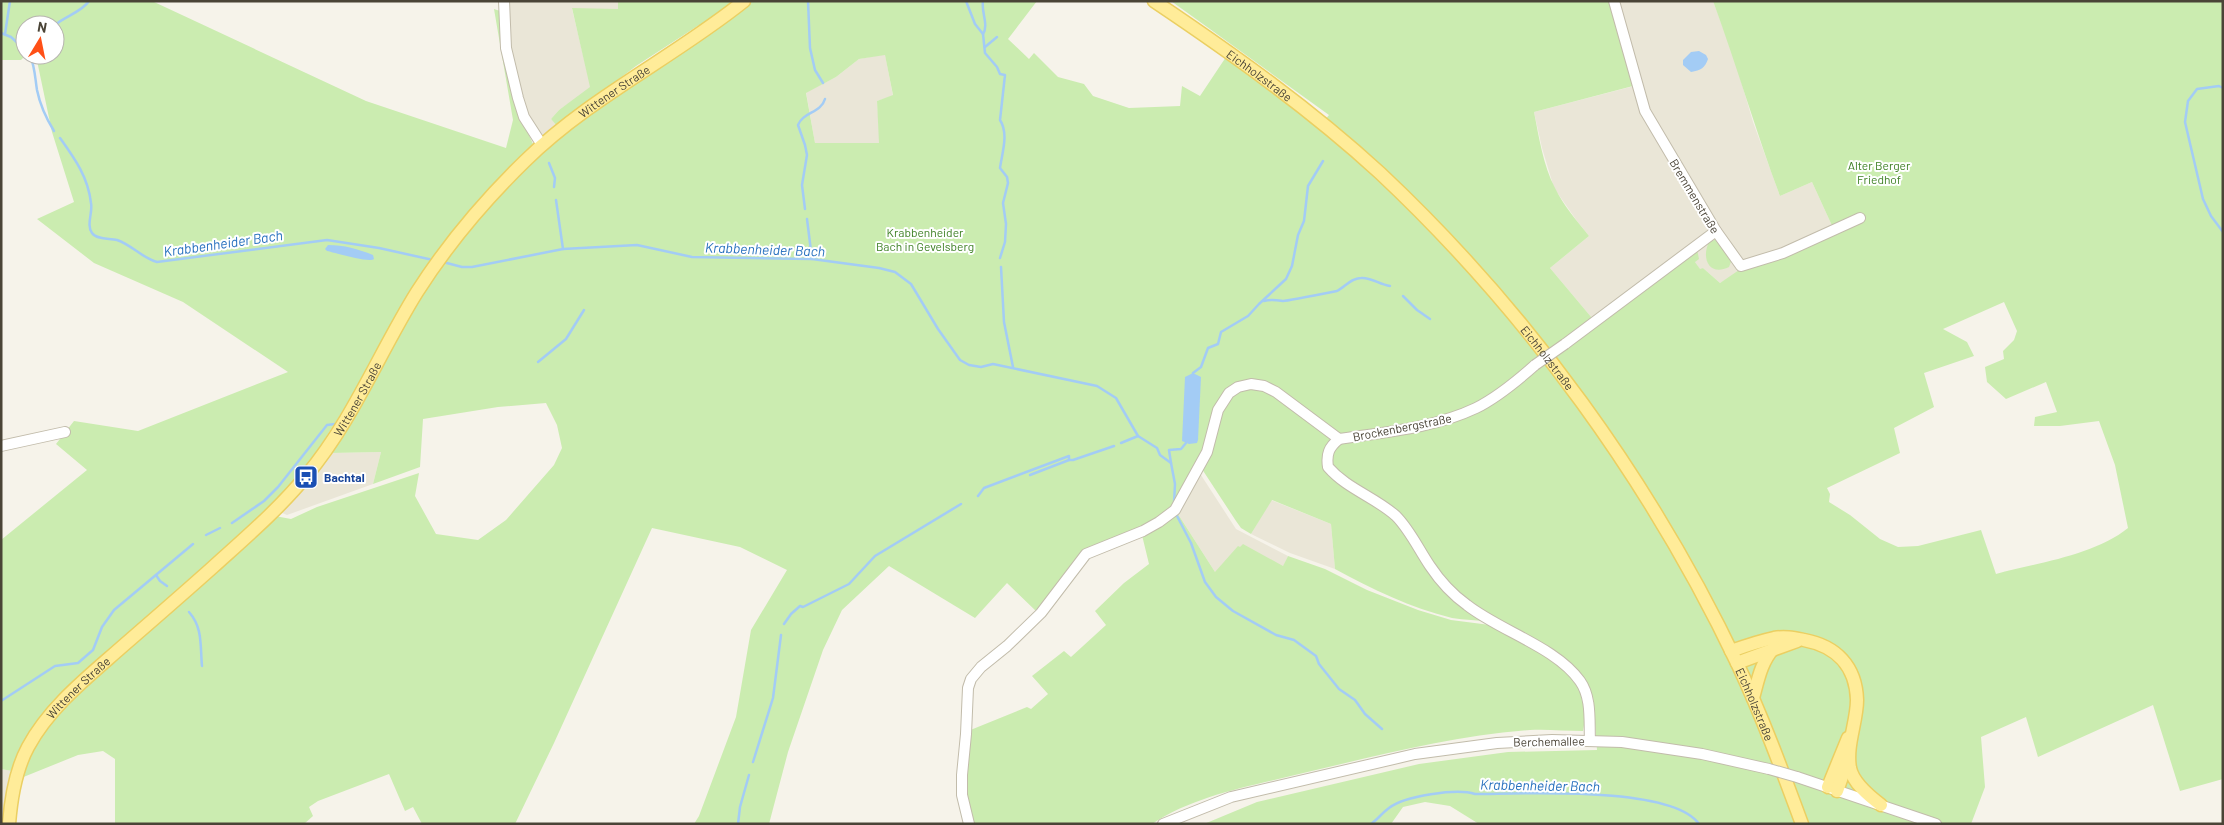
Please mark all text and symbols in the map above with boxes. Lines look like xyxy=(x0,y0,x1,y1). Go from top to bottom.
north arrow xyxy=(15,15,65,65)
text: N xyxy=(36,18,48,36)
street label: Eichholzstraße xyxy=(1224,46,1295,104)
street label: Wittener Straße xyxy=(576,62,652,120)
street label: Bremmenstraße xyxy=(1667,156,1723,236)
park label: Alter Berger Friedhof xyxy=(1848,158,1911,186)
park label: Krabbenheider Bach in Gevelsberg xyxy=(876,225,974,253)
water label: Krabbenheider Bach xyxy=(162,226,284,260)
water label: Krabbenheider Bach xyxy=(705,238,825,260)
street label: Eichholzstraße xyxy=(1518,323,1577,393)
street label: Wittener Straße xyxy=(330,359,384,439)
street label: Brockenbergstraße xyxy=(1351,411,1453,443)
bus stop icon: Bachtal xyxy=(293,464,319,490)
place label: Bachtal xyxy=(324,470,365,484)
street label: Wittener Straße xyxy=(43,654,113,721)
street label: Eichholzstraße xyxy=(1733,666,1777,743)
street label: Berchemallee xyxy=(1513,733,1585,749)
water label: Krabbenheider Bach xyxy=(1480,775,1600,795)

